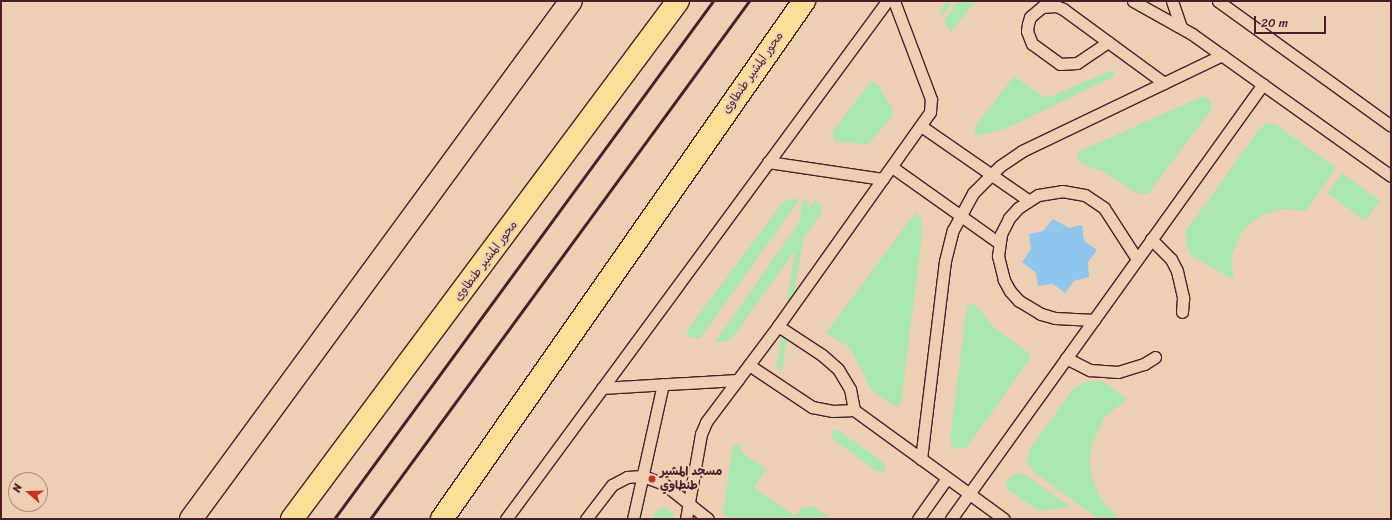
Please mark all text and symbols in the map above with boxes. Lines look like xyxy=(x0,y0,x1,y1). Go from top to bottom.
scale bar xyxy=(1256,8,1328,34)
text: 20 m xyxy=(1261,12,1288,34)
street label: محور المشير طنطاوى xyxy=(719,29,787,117)
street label: محور المشير طنطاوى xyxy=(451,218,521,304)
place label: مسجد المشير طنطاوي xyxy=(660,465,722,493)
north arrow xyxy=(8,472,48,512)
marker: مسجد المشير طنطاوي xyxy=(647,474,657,484)
text: N xyxy=(7,481,27,495)

